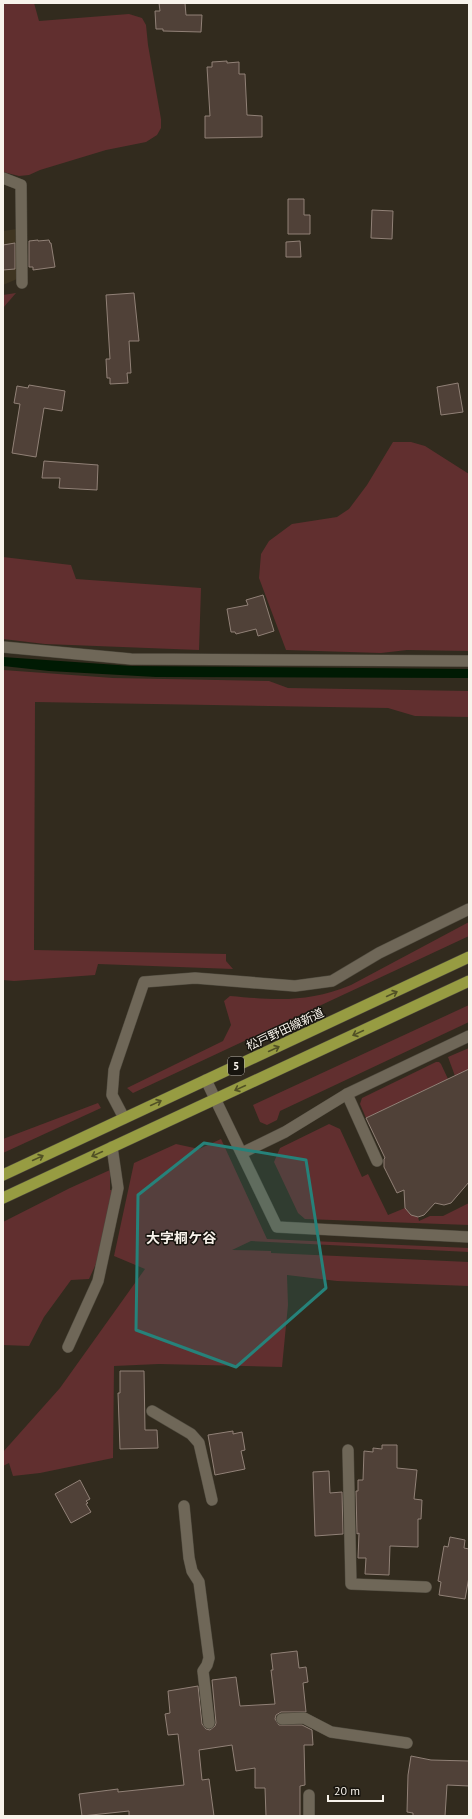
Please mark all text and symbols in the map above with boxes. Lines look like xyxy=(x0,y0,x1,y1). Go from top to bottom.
one-way arrow xyxy=(385,989,397,997)
street label: 松戸野田線新道 xyxy=(244,1004,326,1054)
one-way arrow xyxy=(352,1030,364,1037)
one-way arrow xyxy=(268,1044,280,1052)
road number: 5 xyxy=(228,1057,244,1075)
one-way arrow xyxy=(234,1085,246,1092)
one-way arrow xyxy=(150,1099,162,1106)
one-way arrow xyxy=(91,1151,103,1158)
one-way arrow xyxy=(32,1154,44,1161)
district label: 大字桐ケ谷 xyxy=(146,1229,217,1247)
scale bar xyxy=(328,1777,383,1803)
text: 20 m xyxy=(334,1783,360,1798)

